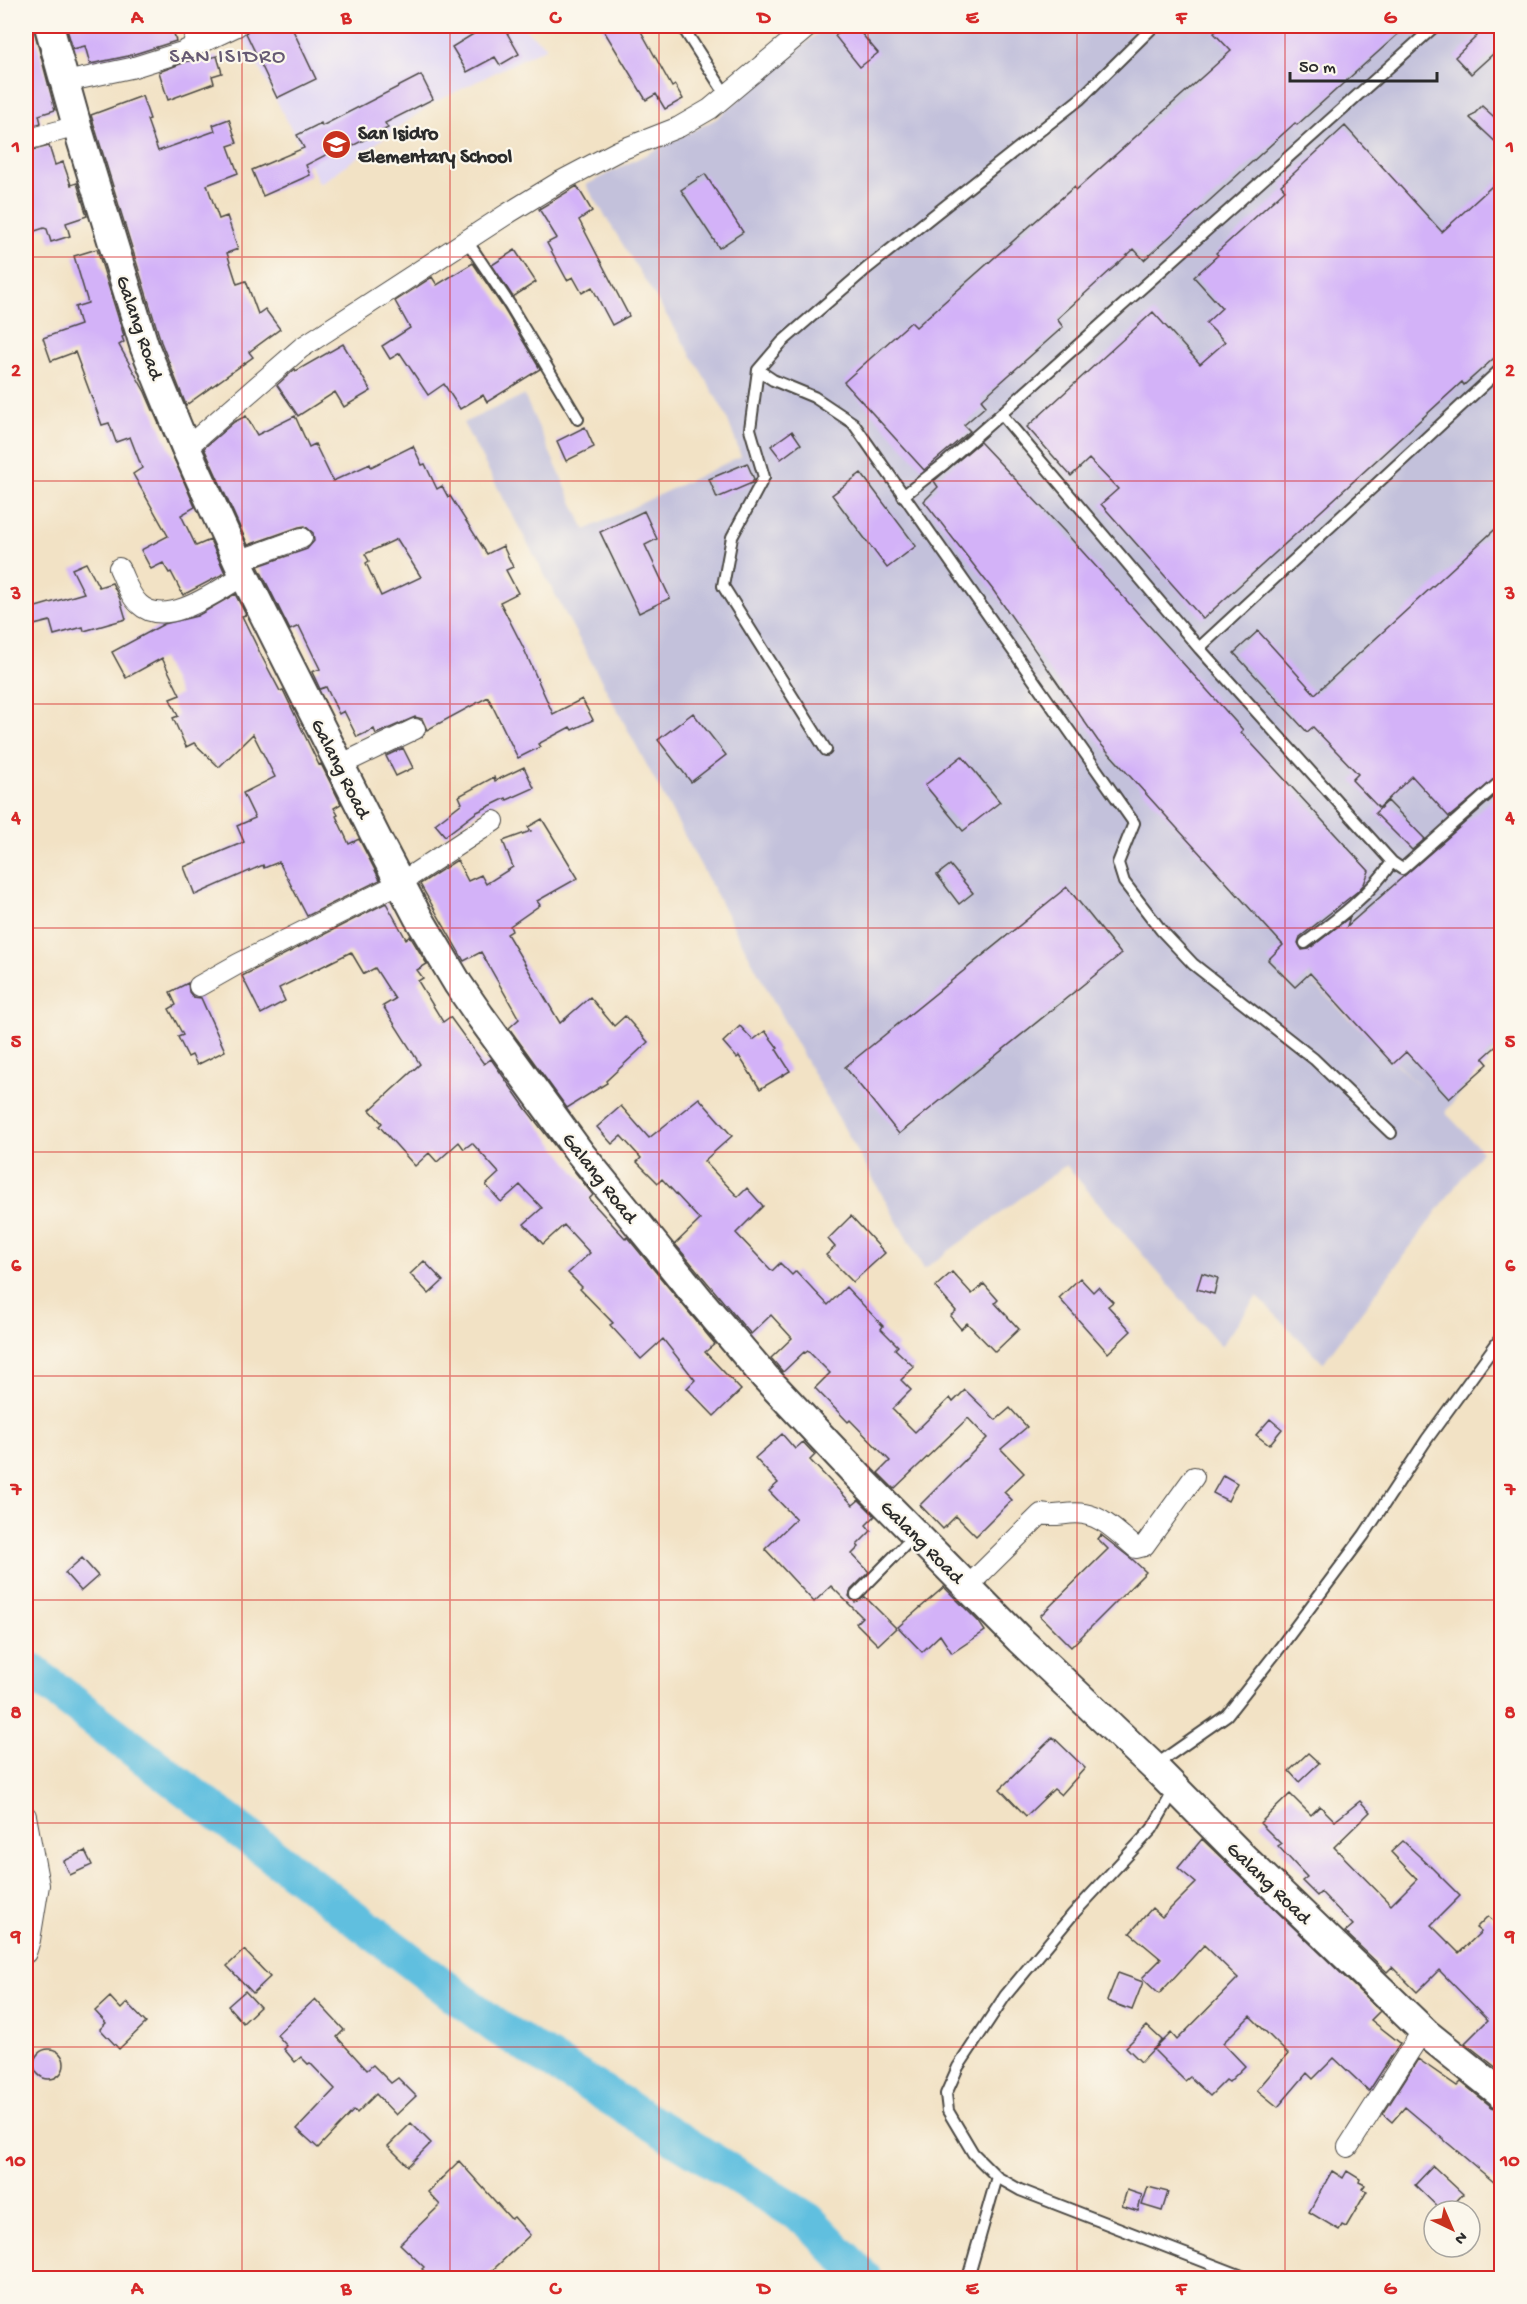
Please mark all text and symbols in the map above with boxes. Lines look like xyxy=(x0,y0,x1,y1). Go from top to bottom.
text: A xyxy=(130,8,145,31)
text: B xyxy=(340,8,352,31)
text: C xyxy=(549,8,563,31)
text: D xyxy=(755,8,771,31)
text: E xyxy=(966,8,980,31)
text: F xyxy=(1175,8,1188,31)
text: G xyxy=(1384,8,1398,31)
district label: SAN ISIDRO xyxy=(169,45,287,71)
scale bar xyxy=(1290,45,1437,83)
text: 50 m xyxy=(1299,58,1336,79)
place label: San Isidro Elementary School xyxy=(358,124,513,170)
school or university icon: San Isidro Elementary School xyxy=(321,128,353,160)
text: 1 xyxy=(11,137,20,160)
text: 1 xyxy=(1505,137,1514,160)
street label: Galang Road xyxy=(109,273,167,385)
text: 2 xyxy=(11,361,21,384)
text: 2 xyxy=(1505,361,1515,384)
text: 3 xyxy=(10,584,21,607)
text: 3 xyxy=(1504,584,1515,607)
street label: Galang Road xyxy=(304,716,375,825)
text: 4 xyxy=(10,808,21,831)
text: 4 xyxy=(1504,808,1515,831)
text: 5 xyxy=(11,1032,22,1055)
text: 5 xyxy=(1505,1032,1516,1055)
street label: Galang Road xyxy=(556,1129,642,1231)
text: 6 xyxy=(11,1256,22,1279)
text: 6 xyxy=(1505,1256,1516,1279)
text: 7 xyxy=(10,1480,23,1503)
text: 7 xyxy=(1504,1480,1517,1503)
street label: Galang Road xyxy=(874,1497,969,1592)
text: 8 xyxy=(11,1703,22,1726)
text: 8 xyxy=(1505,1703,1516,1726)
street label: Galang Road xyxy=(1221,1839,1316,1932)
text: 9 xyxy=(10,1927,21,1950)
text: 9 xyxy=(1504,1927,1515,1950)
text: 10 xyxy=(5,2151,26,2174)
text: 10 xyxy=(1499,2151,1520,2174)
north arrow xyxy=(1422,2199,1482,2259)
text: N xyxy=(1449,2227,1470,2248)
text: A xyxy=(130,2279,145,2302)
text: B xyxy=(340,2279,352,2302)
text: C xyxy=(549,2279,563,2302)
text: D xyxy=(755,2279,771,2302)
text: E xyxy=(966,2279,980,2302)
text: F xyxy=(1175,2279,1188,2302)
text: G xyxy=(1384,2279,1398,2302)

